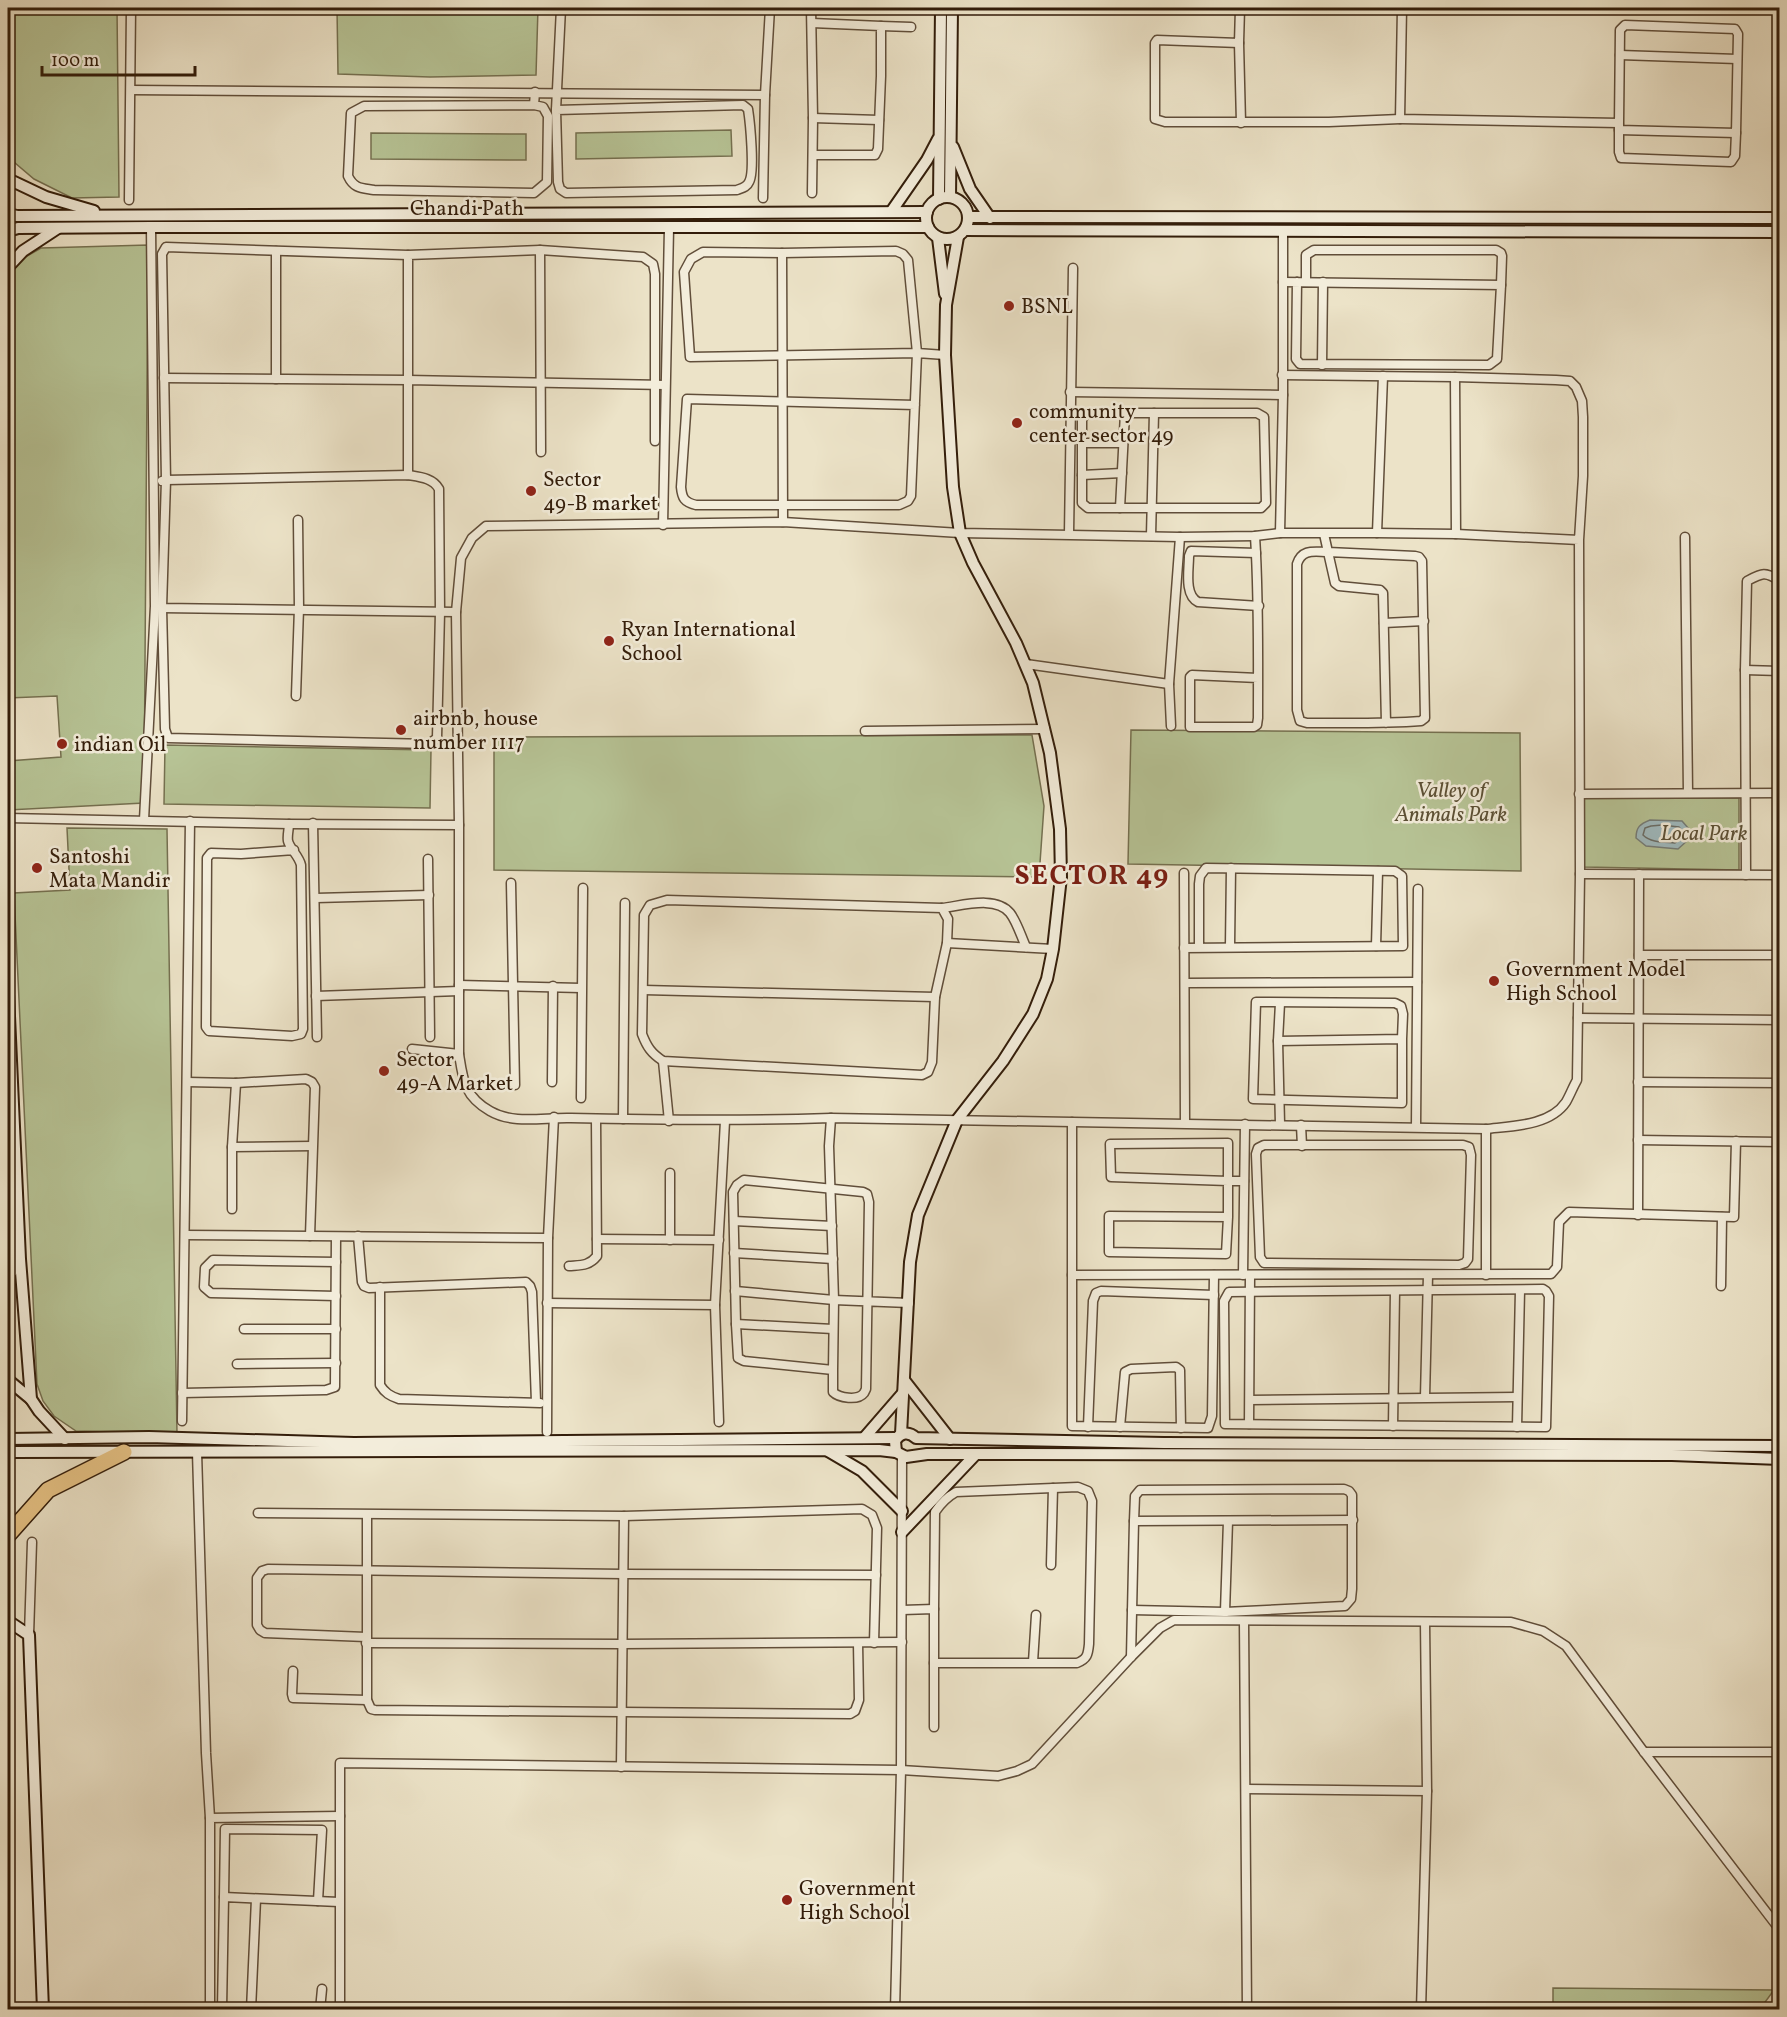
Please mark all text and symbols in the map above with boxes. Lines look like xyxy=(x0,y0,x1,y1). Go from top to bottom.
scale bar xyxy=(42,39,195,77)
text: 100 m xyxy=(51,49,100,74)
street label: Chandi Path xyxy=(410,195,524,224)
place label: BSNL xyxy=(1021,293,1073,322)
marker: BSNL xyxy=(1002,299,1016,313)
place label: community center sector 49 xyxy=(1029,398,1174,451)
marker: community center sector 49 xyxy=(1010,416,1024,430)
place label: Sector 49-B market xyxy=(543,466,658,519)
marker: Sector 49-B market xyxy=(524,484,538,498)
place label: Ryan International School xyxy=(621,616,796,669)
marker: Ryan International School xyxy=(602,634,616,648)
place label: airbnb, house number 1117 xyxy=(413,705,538,758)
marker: airbnb, house number 1117 xyxy=(394,723,408,737)
place label: indian Oil xyxy=(74,731,166,760)
marker: indian Oil xyxy=(55,737,69,751)
park label: Valley of Animals Park xyxy=(1394,777,1507,830)
park label: Local Park xyxy=(1660,820,1748,849)
place label: Santoshi Mata Mandir xyxy=(49,843,170,896)
district label: SECTOR 49 xyxy=(1014,858,1170,896)
marker: Santoshi Mata Mandir xyxy=(30,861,44,875)
place label: Government Model High School xyxy=(1506,956,1686,1009)
marker: Government Model High School xyxy=(1487,974,1501,988)
place label: Sector 49-A Market xyxy=(396,1046,513,1099)
marker: Sector 49-A Market xyxy=(377,1064,391,1078)
place label: Government High School xyxy=(799,1875,916,1928)
marker: Government High School xyxy=(780,1893,794,1907)

